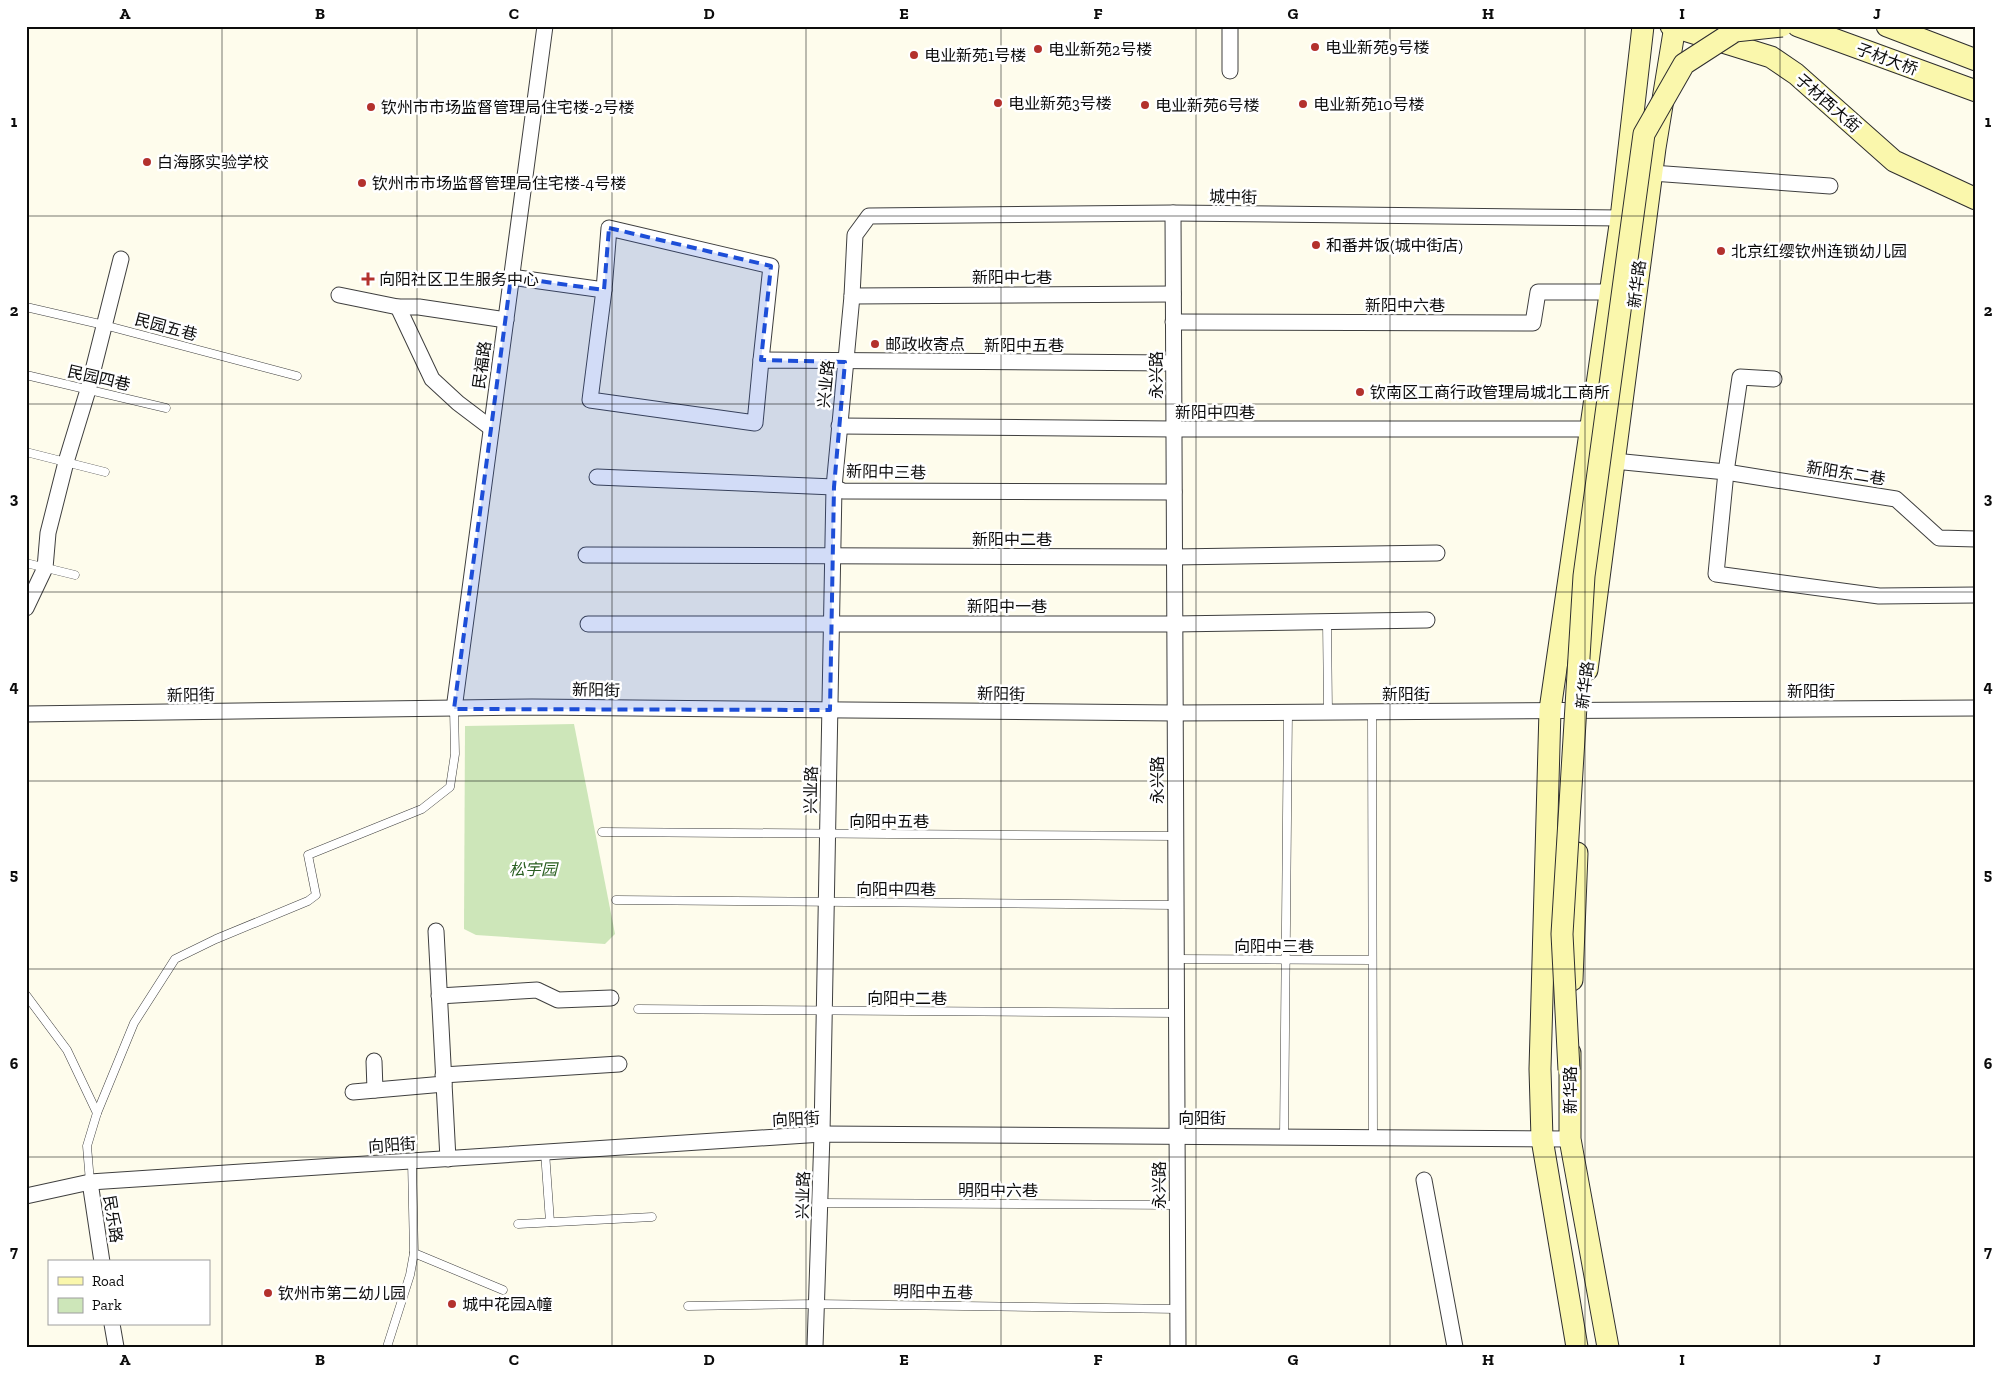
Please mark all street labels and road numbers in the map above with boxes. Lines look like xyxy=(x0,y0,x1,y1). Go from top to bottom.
street label: 子材大桥 xyxy=(1854,39,1920,79)
street label: 子材西大街 xyxy=(1792,70,1864,136)
street label: 城中街 xyxy=(1209,187,1257,207)
street label: 新华路 xyxy=(1625,259,1649,309)
street label: 新阳中七巷 xyxy=(972,268,1052,287)
street label: 新阳中六巷 xyxy=(1365,296,1445,315)
street label: 民园五巷 xyxy=(133,310,199,344)
street label: 新阳中五巷 xyxy=(984,336,1064,355)
street label: 民福路 xyxy=(469,340,495,390)
street label: 永兴路 xyxy=(1147,351,1166,399)
street label: 兴业路 xyxy=(814,359,838,409)
street label: 民园四巷 xyxy=(66,362,132,394)
street label: 新阳中四巷 xyxy=(1175,403,1255,422)
street label: 新阳东二巷 xyxy=(1805,457,1887,489)
street label: 新阳中三巷 xyxy=(846,462,926,482)
street label: 新阳中二巷 xyxy=(972,530,1052,549)
street label: 新阳中一巷 xyxy=(967,597,1047,616)
street label: 新华路 xyxy=(1573,660,1597,710)
street label: 新阳街 xyxy=(572,680,620,700)
street label: 新阳街 xyxy=(1787,682,1835,701)
street label: 新阳街 xyxy=(977,684,1025,704)
street label: 新阳街 xyxy=(167,685,215,705)
street label: 新阳街 xyxy=(1382,685,1430,704)
street label: 永兴路 xyxy=(1148,756,1167,804)
street label: 兴业路 xyxy=(801,766,821,814)
street label: 向阳中五巷 xyxy=(849,812,929,831)
street label: 向阳中四巷 xyxy=(856,880,936,899)
street label: 向阳中三巷 xyxy=(1234,937,1314,956)
street label: 向阳中二巷 xyxy=(867,989,947,1008)
street label: 新华路 xyxy=(1561,1066,1580,1114)
street label: 向阳街 xyxy=(772,1108,820,1130)
street label: 向阳街 xyxy=(1178,1109,1226,1128)
street label: 向阳街 xyxy=(367,1134,417,1156)
street label: 永兴路 xyxy=(1150,1161,1169,1209)
street label: 兴业路 xyxy=(793,1171,813,1219)
street label: 明阳中六巷 xyxy=(958,1181,1038,1200)
street label: 民乐路 xyxy=(100,1194,126,1244)
street label: 明阳中五巷 xyxy=(893,1282,973,1302)

